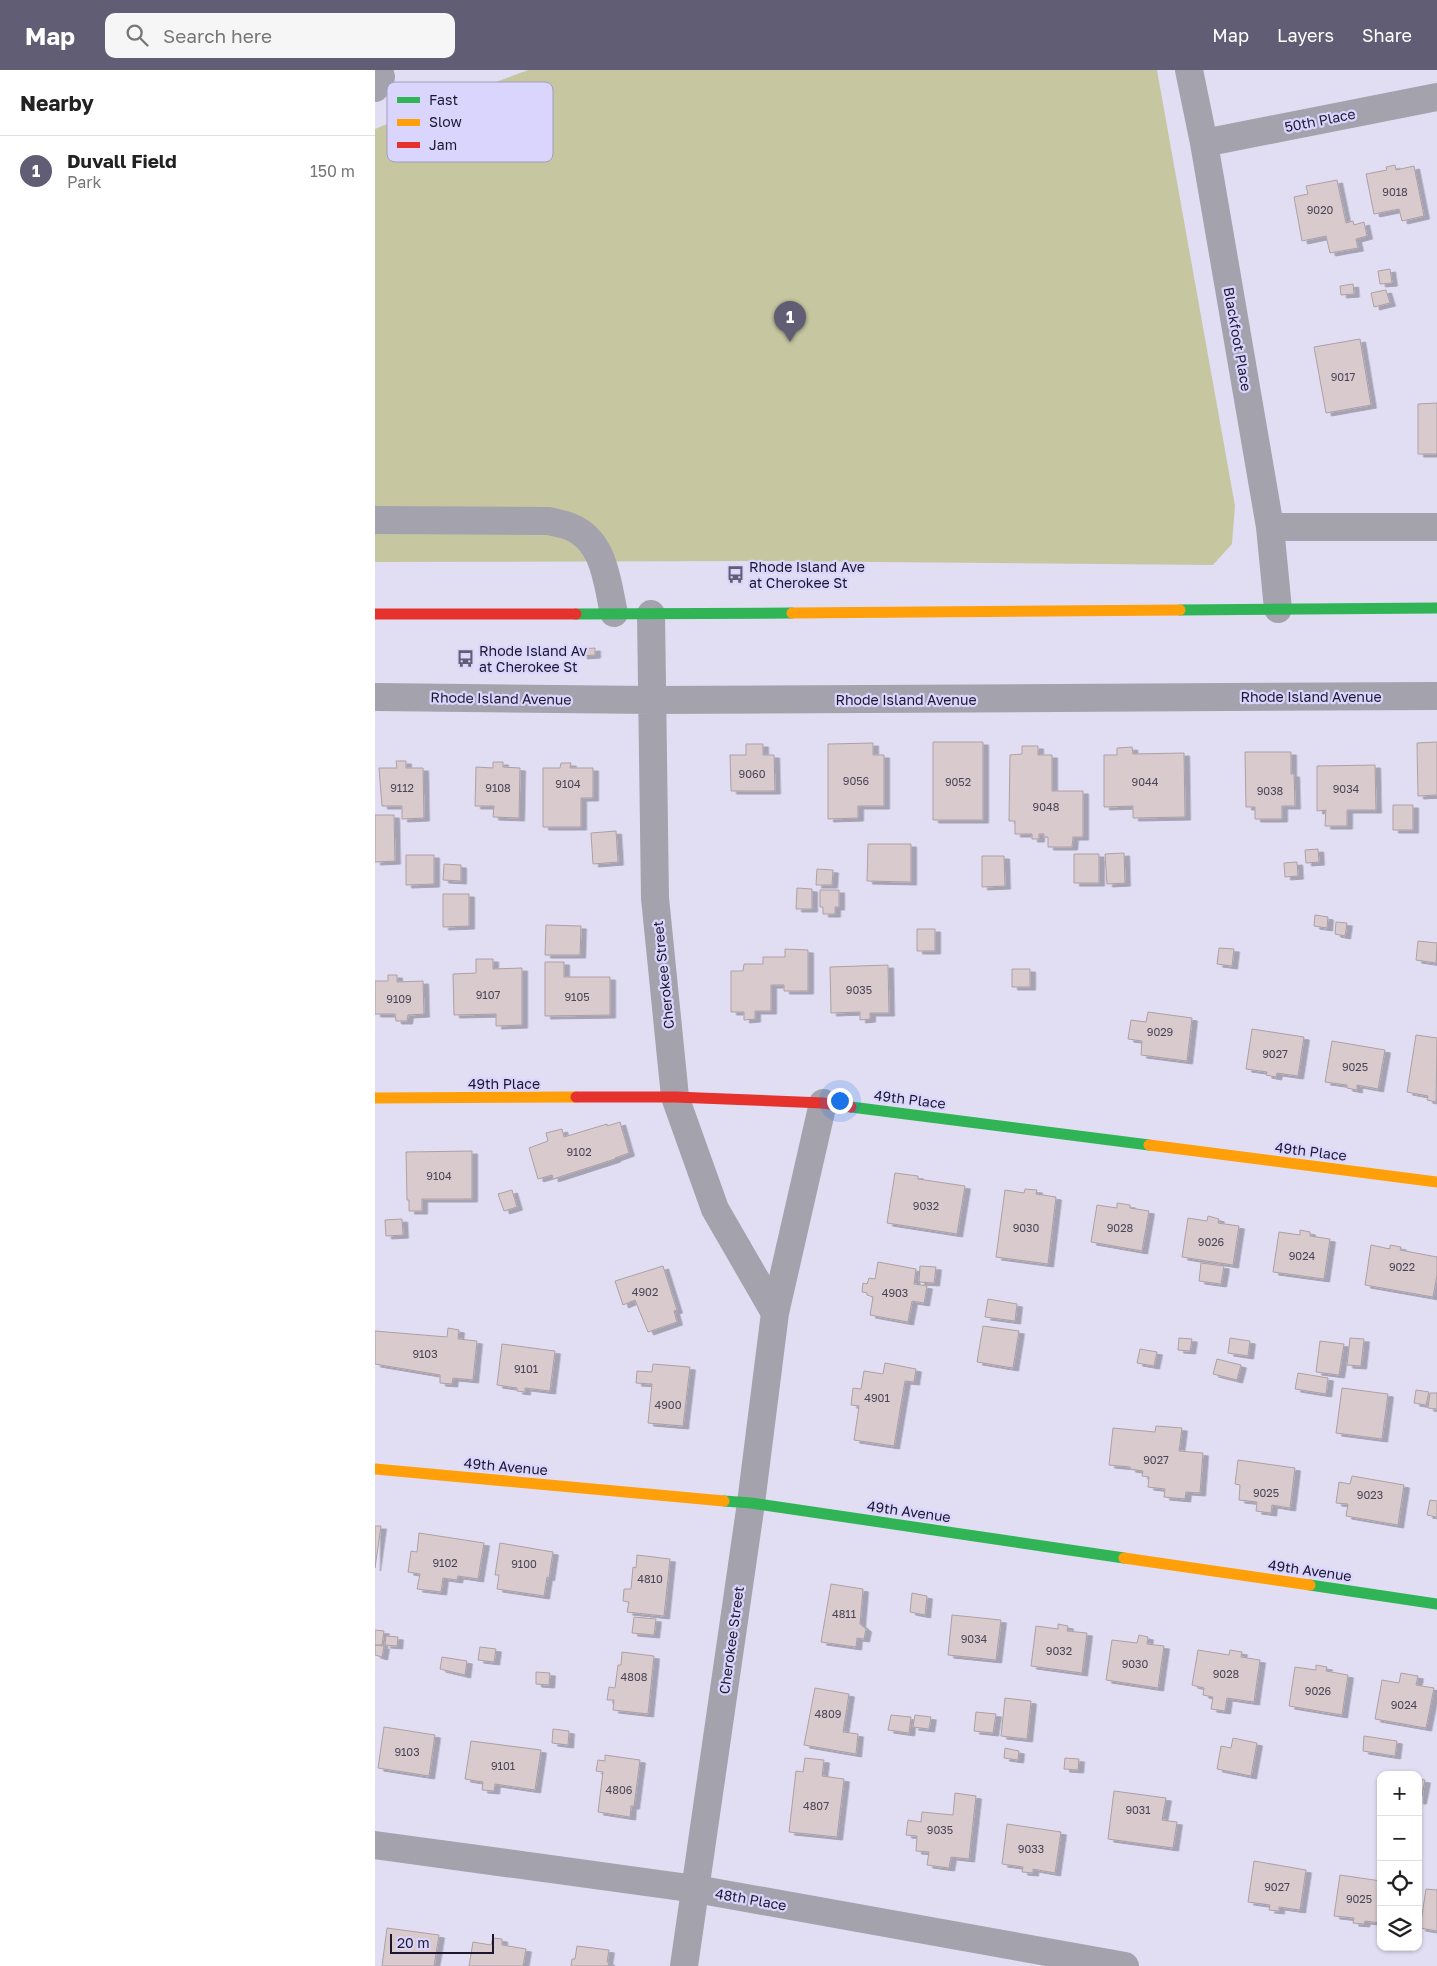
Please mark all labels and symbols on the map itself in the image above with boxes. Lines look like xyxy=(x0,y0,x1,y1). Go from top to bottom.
legend xyxy=(387,82,553,162)
text: Fast xyxy=(429,91,458,108)
street label: 50th Place xyxy=(1283,105,1357,135)
text: Slow xyxy=(429,113,462,130)
text: Jam xyxy=(429,136,457,153)
house number: 9018 xyxy=(1382,185,1408,198)
house number: 9020 xyxy=(1307,203,1334,216)
street label: Blackfoot Place xyxy=(1220,286,1256,392)
pin: 1 xyxy=(774,301,806,342)
house number: 9017 xyxy=(1331,370,1355,383)
place label: Rhode Island Ave at Cherokee St xyxy=(749,558,865,591)
bus stop icon: Rhode Island Ave at Cherokee St xyxy=(725,564,745,584)
place label: Rhode Island Av at Cherokee St xyxy=(479,642,587,675)
bus stop icon: Rhode Island Av at Cherokee St xyxy=(455,648,475,668)
street label: Rhode Island Avenue xyxy=(430,688,572,708)
street label: Rhode Island Avenue xyxy=(1240,688,1382,705)
street label: Rhode Island Avenue xyxy=(835,691,977,708)
house number: 9060 xyxy=(739,767,766,780)
house number: 9056 xyxy=(843,774,870,787)
house number: 9052 xyxy=(945,775,971,788)
house number: 9044 xyxy=(1132,775,1159,788)
house number: 9104 xyxy=(555,777,581,790)
house number: 9112 xyxy=(390,781,414,794)
house number: 9108 xyxy=(485,781,511,794)
house number: 9034 xyxy=(1333,782,1360,795)
house number: 9038 xyxy=(1257,784,1284,797)
house number: 9048 xyxy=(1033,800,1060,813)
street label: Cherokee Street xyxy=(649,920,677,1030)
house number: 9035 xyxy=(846,983,872,996)
house number: 9107 xyxy=(476,988,500,1001)
house number: 9105 xyxy=(564,990,590,1003)
house number: 9109 xyxy=(386,992,412,1005)
house number: 9029 xyxy=(1147,1025,1173,1038)
house number: 9027 xyxy=(1262,1047,1288,1060)
house number: 9025 xyxy=(1342,1060,1368,1073)
street label: 49th Place xyxy=(468,1075,540,1092)
street label: 49th Place xyxy=(873,1086,947,1112)
your location xyxy=(827,1088,853,1114)
street label: 49th Place xyxy=(1274,1138,1348,1164)
house number: 9102 xyxy=(566,1145,592,1158)
house number: 9104 xyxy=(426,1169,452,1182)
house number: 9032 xyxy=(913,1199,939,1212)
house number: 9030 xyxy=(1013,1221,1040,1234)
house number: 9028 xyxy=(1107,1221,1134,1234)
house number: 9026 xyxy=(1198,1235,1225,1248)
house number: 9024 xyxy=(1289,1249,1316,1262)
house number: 9022 xyxy=(1389,1260,1415,1273)
house number: 4902 xyxy=(632,1285,658,1298)
house number: 4903 xyxy=(882,1286,908,1299)
house number: 9103 xyxy=(412,1347,438,1360)
house number: 9101 xyxy=(514,1362,538,1375)
house number: 4901 xyxy=(864,1391,890,1404)
house number: 4900 xyxy=(654,1398,682,1411)
house number: 9027 xyxy=(1143,1453,1169,1466)
street label: 49th Avenue xyxy=(463,1454,549,1478)
house number: 9025 xyxy=(1253,1486,1279,1499)
house number: 9023 xyxy=(1357,1488,1383,1501)
street label: 49th Avenue xyxy=(866,1497,952,1525)
house number: 9102 xyxy=(432,1556,458,1569)
street label: 49th Avenue xyxy=(1267,1556,1353,1584)
house number: 9100 xyxy=(511,1557,537,1570)
house number: 4810 xyxy=(637,1572,663,1585)
street label: Cherokee Street xyxy=(715,1585,747,1695)
house number: 4811 xyxy=(832,1607,856,1620)
house number: 9034 xyxy=(961,1632,988,1645)
house number: 9032 xyxy=(1046,1644,1072,1657)
house number: 9030 xyxy=(1122,1657,1149,1670)
house number: 9028 xyxy=(1213,1667,1240,1680)
house number: 4808 xyxy=(621,1670,648,1683)
house number: 9026 xyxy=(1305,1684,1332,1697)
house number: 9024 xyxy=(1391,1698,1418,1711)
house number: 4809 xyxy=(815,1707,841,1720)
house number: 9103 xyxy=(394,1745,420,1758)
house number: 9101 xyxy=(491,1759,515,1772)
house number: 4806 xyxy=(606,1783,633,1796)
house number: 4807 xyxy=(803,1799,829,1812)
house number: 9031 xyxy=(1125,1803,1151,1816)
house number: 9035 xyxy=(927,1823,953,1836)
house number: 9033 xyxy=(1018,1842,1044,1855)
house number: 9027 xyxy=(1264,1880,1290,1893)
street label: 48th Place xyxy=(714,1884,788,1914)
house number: 9025 xyxy=(1346,1892,1372,1905)
scale bar xyxy=(390,1931,494,1954)

